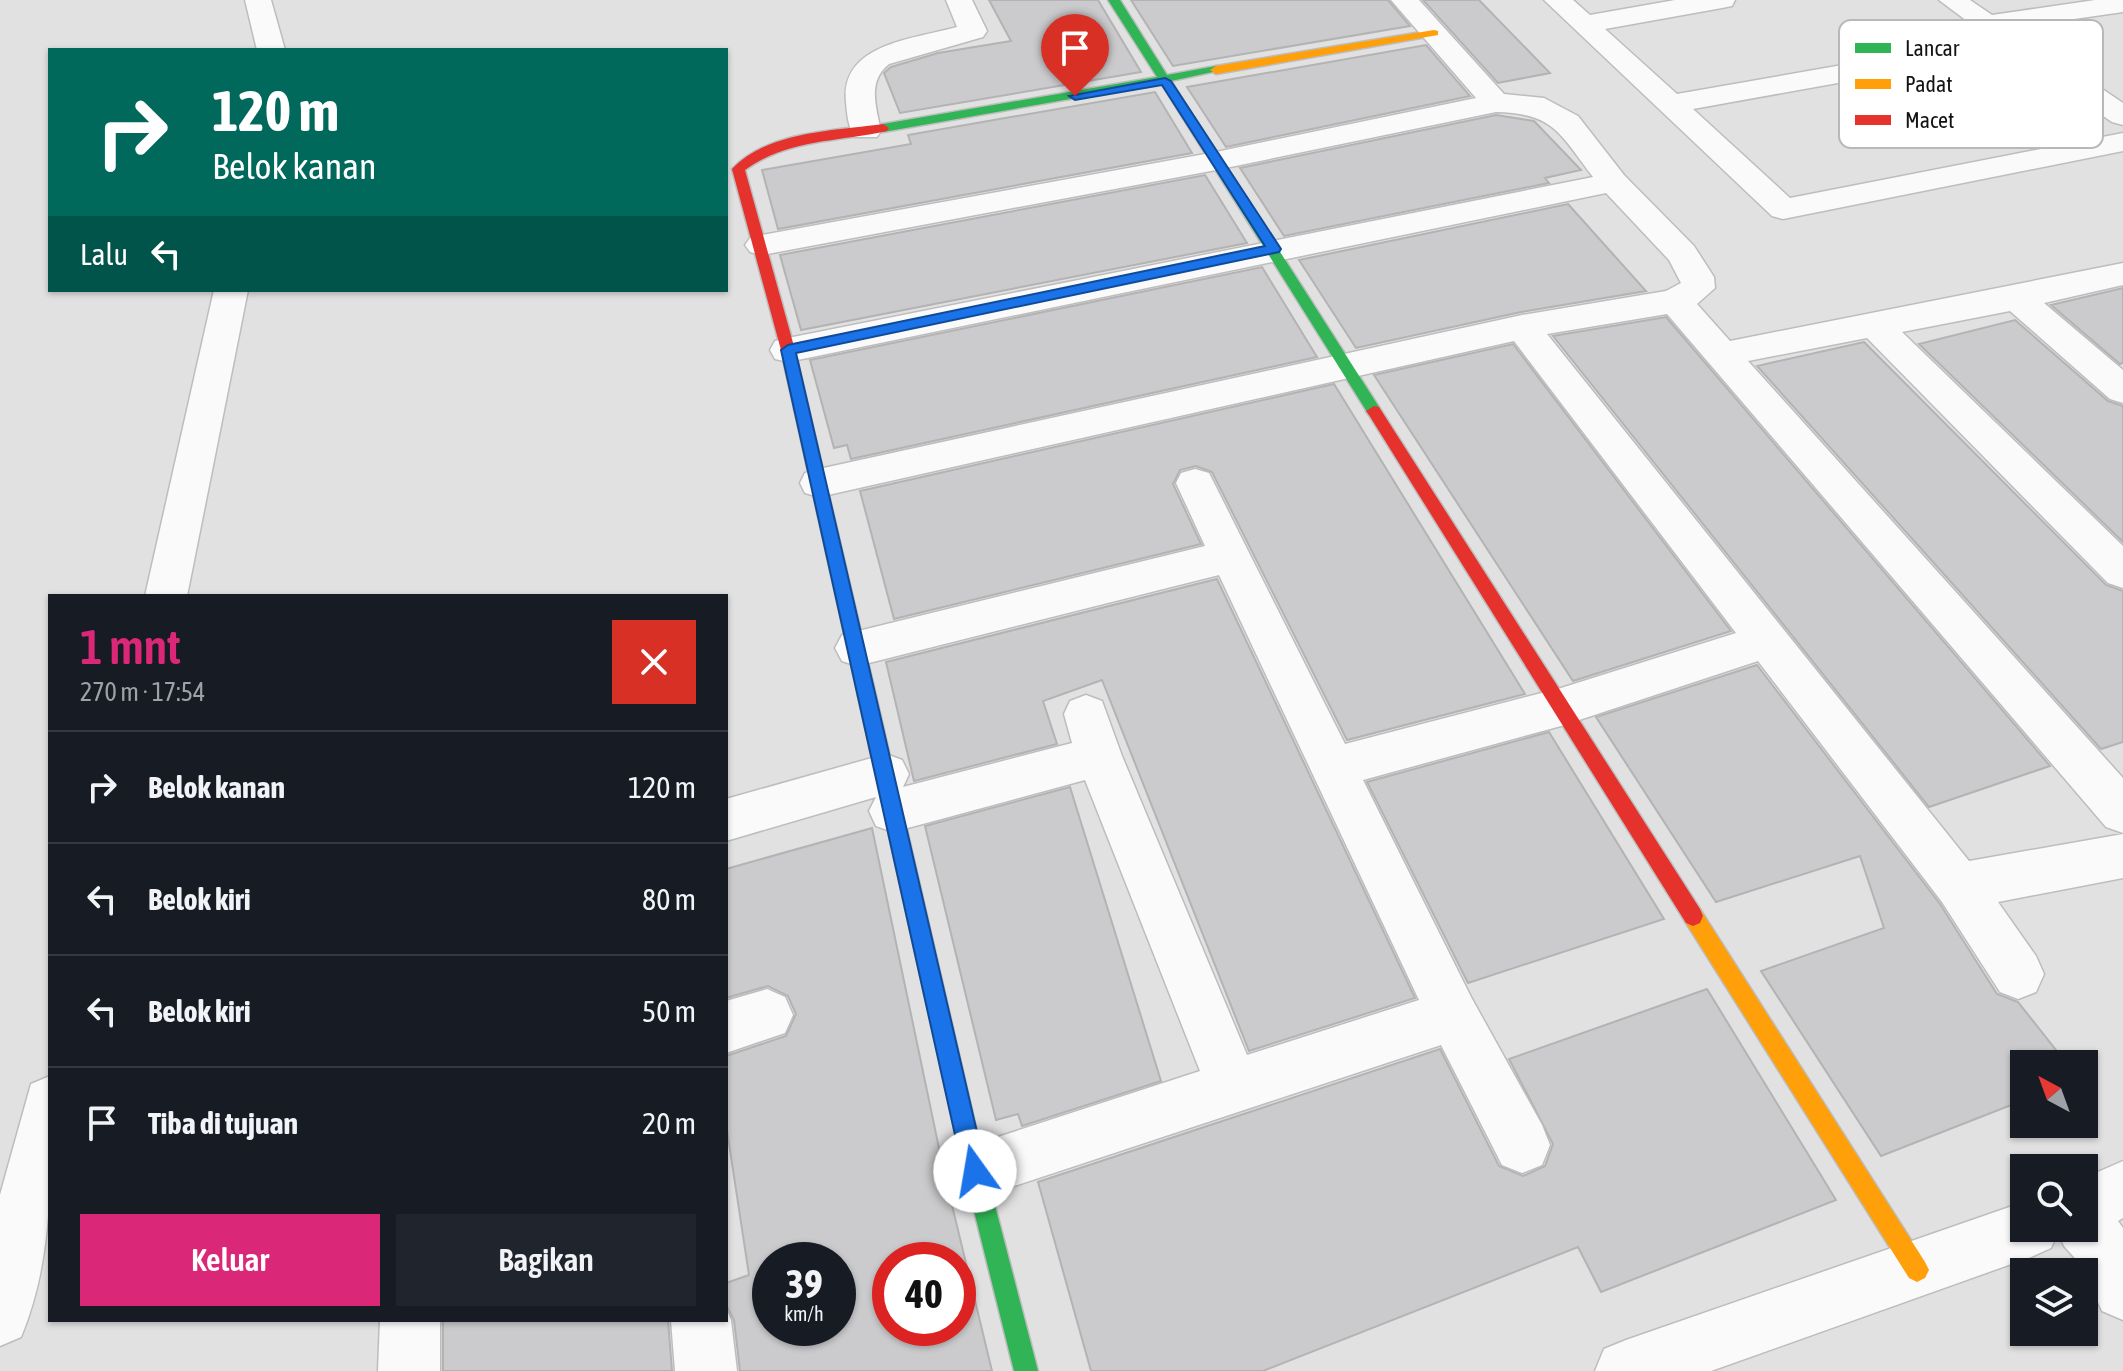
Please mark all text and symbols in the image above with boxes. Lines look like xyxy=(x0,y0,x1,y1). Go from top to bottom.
pin xyxy=(1041,14.0,1109,96)
legend xyxy=(1839,20,2103,148)
icon: arrive xyxy=(1053,26,1097,70)
text: Lancar xyxy=(1905,35,1960,61)
text: Padat xyxy=(1905,71,1953,97)
text: 120 m xyxy=(212,79,339,143)
icon: right xyxy=(80,80,184,184)
text: Macet xyxy=(1905,107,1954,133)
text: Belok kanan xyxy=(212,145,377,187)
icon: left xyxy=(144,232,188,276)
text: Lalu xyxy=(80,237,128,271)
text: 1 mnt xyxy=(80,619,181,674)
button: close xyxy=(612,620,696,704)
text: 270 m · 17:54 xyxy=(80,677,205,707)
icon: right xyxy=(80,765,124,809)
text: Belok kanan xyxy=(148,770,285,804)
text: 120 m xyxy=(628,770,696,804)
icon: left xyxy=(80,877,124,921)
text: Belok kiri xyxy=(148,882,251,916)
text: 80 m xyxy=(642,882,696,916)
icon: left xyxy=(80,989,124,1033)
text: Belok kiri xyxy=(148,994,251,1028)
text: 50 m xyxy=(642,994,696,1028)
north arrow xyxy=(2010,1050,2098,1138)
map controls xyxy=(2010,1050,2098,1346)
icon: arrive xyxy=(80,1101,124,1145)
text: Tiba di tujuan xyxy=(148,1106,298,1140)
text: 20 m xyxy=(642,1106,696,1140)
position arrow xyxy=(933,1129,1017,1213)
button: search xyxy=(2010,1154,2098,1242)
button: Keluar xyxy=(80,1214,380,1306)
button: Bagikan xyxy=(396,1214,696,1306)
speed limit sign: 40 xyxy=(872,1242,976,1346)
button: layers xyxy=(2010,1258,2098,1346)
text: 39 xyxy=(785,1261,823,1306)
text: km/h xyxy=(784,1302,824,1325)

